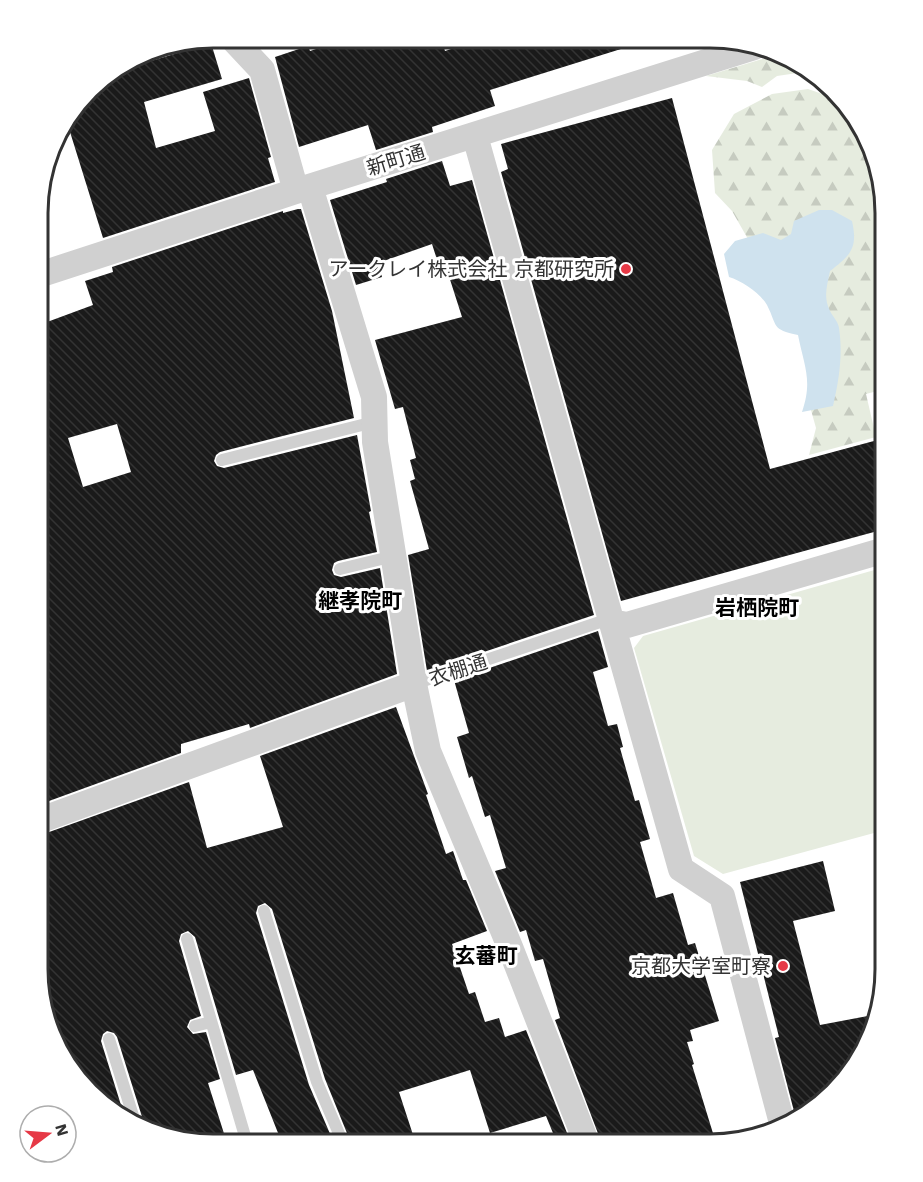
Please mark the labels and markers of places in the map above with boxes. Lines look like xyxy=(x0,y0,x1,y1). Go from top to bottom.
place label: アークレイ株式会社 京都研究所 xyxy=(328,257,614,281)
marker: アークレイ株式会社 京都研究所 xyxy=(619,262,633,276)
place label: 京都大学室町寮 xyxy=(631,954,771,978)
marker: 京都大学室町寮 xyxy=(776,959,790,973)

